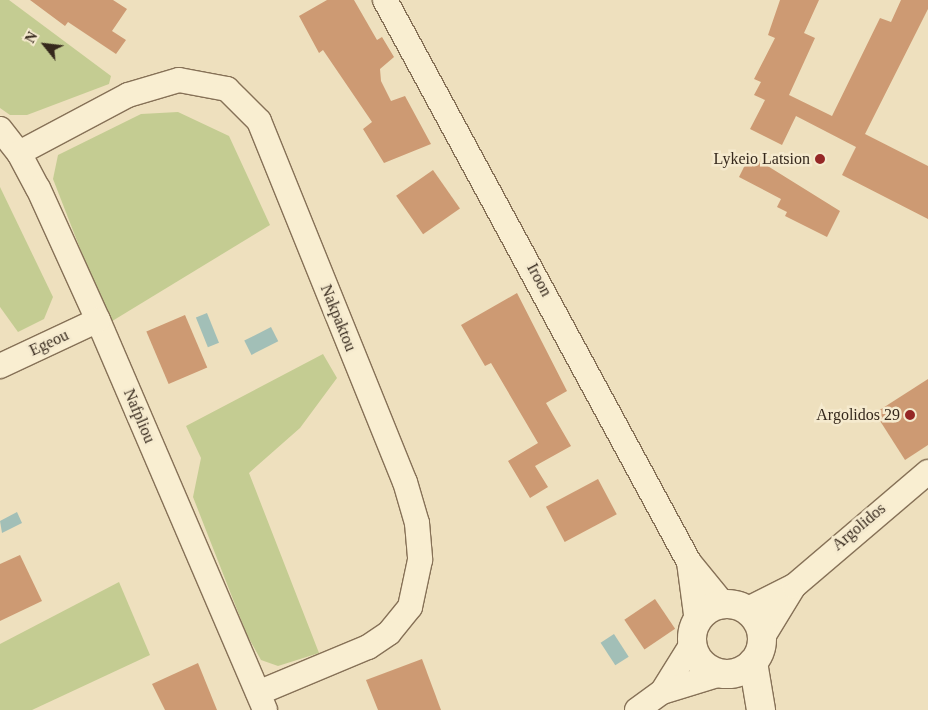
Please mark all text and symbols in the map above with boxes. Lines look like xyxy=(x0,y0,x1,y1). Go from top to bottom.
north arrow xyxy=(20,20,70,70)
text: N xyxy=(22,29,40,46)
place label: Lykeio Latsion xyxy=(714,149,810,169)
marker: Lykeio Latsion xyxy=(814,153,826,165)
street label: Iroon xyxy=(522,260,556,300)
street label: Nakpaktou xyxy=(316,282,360,354)
street label: Egeou xyxy=(26,326,72,360)
street label: Nafpliou xyxy=(119,386,159,446)
place label: Argolidos 29 xyxy=(816,405,900,425)
marker: Argolidos 29 xyxy=(904,409,916,421)
street label: Argolidos xyxy=(828,499,890,555)

